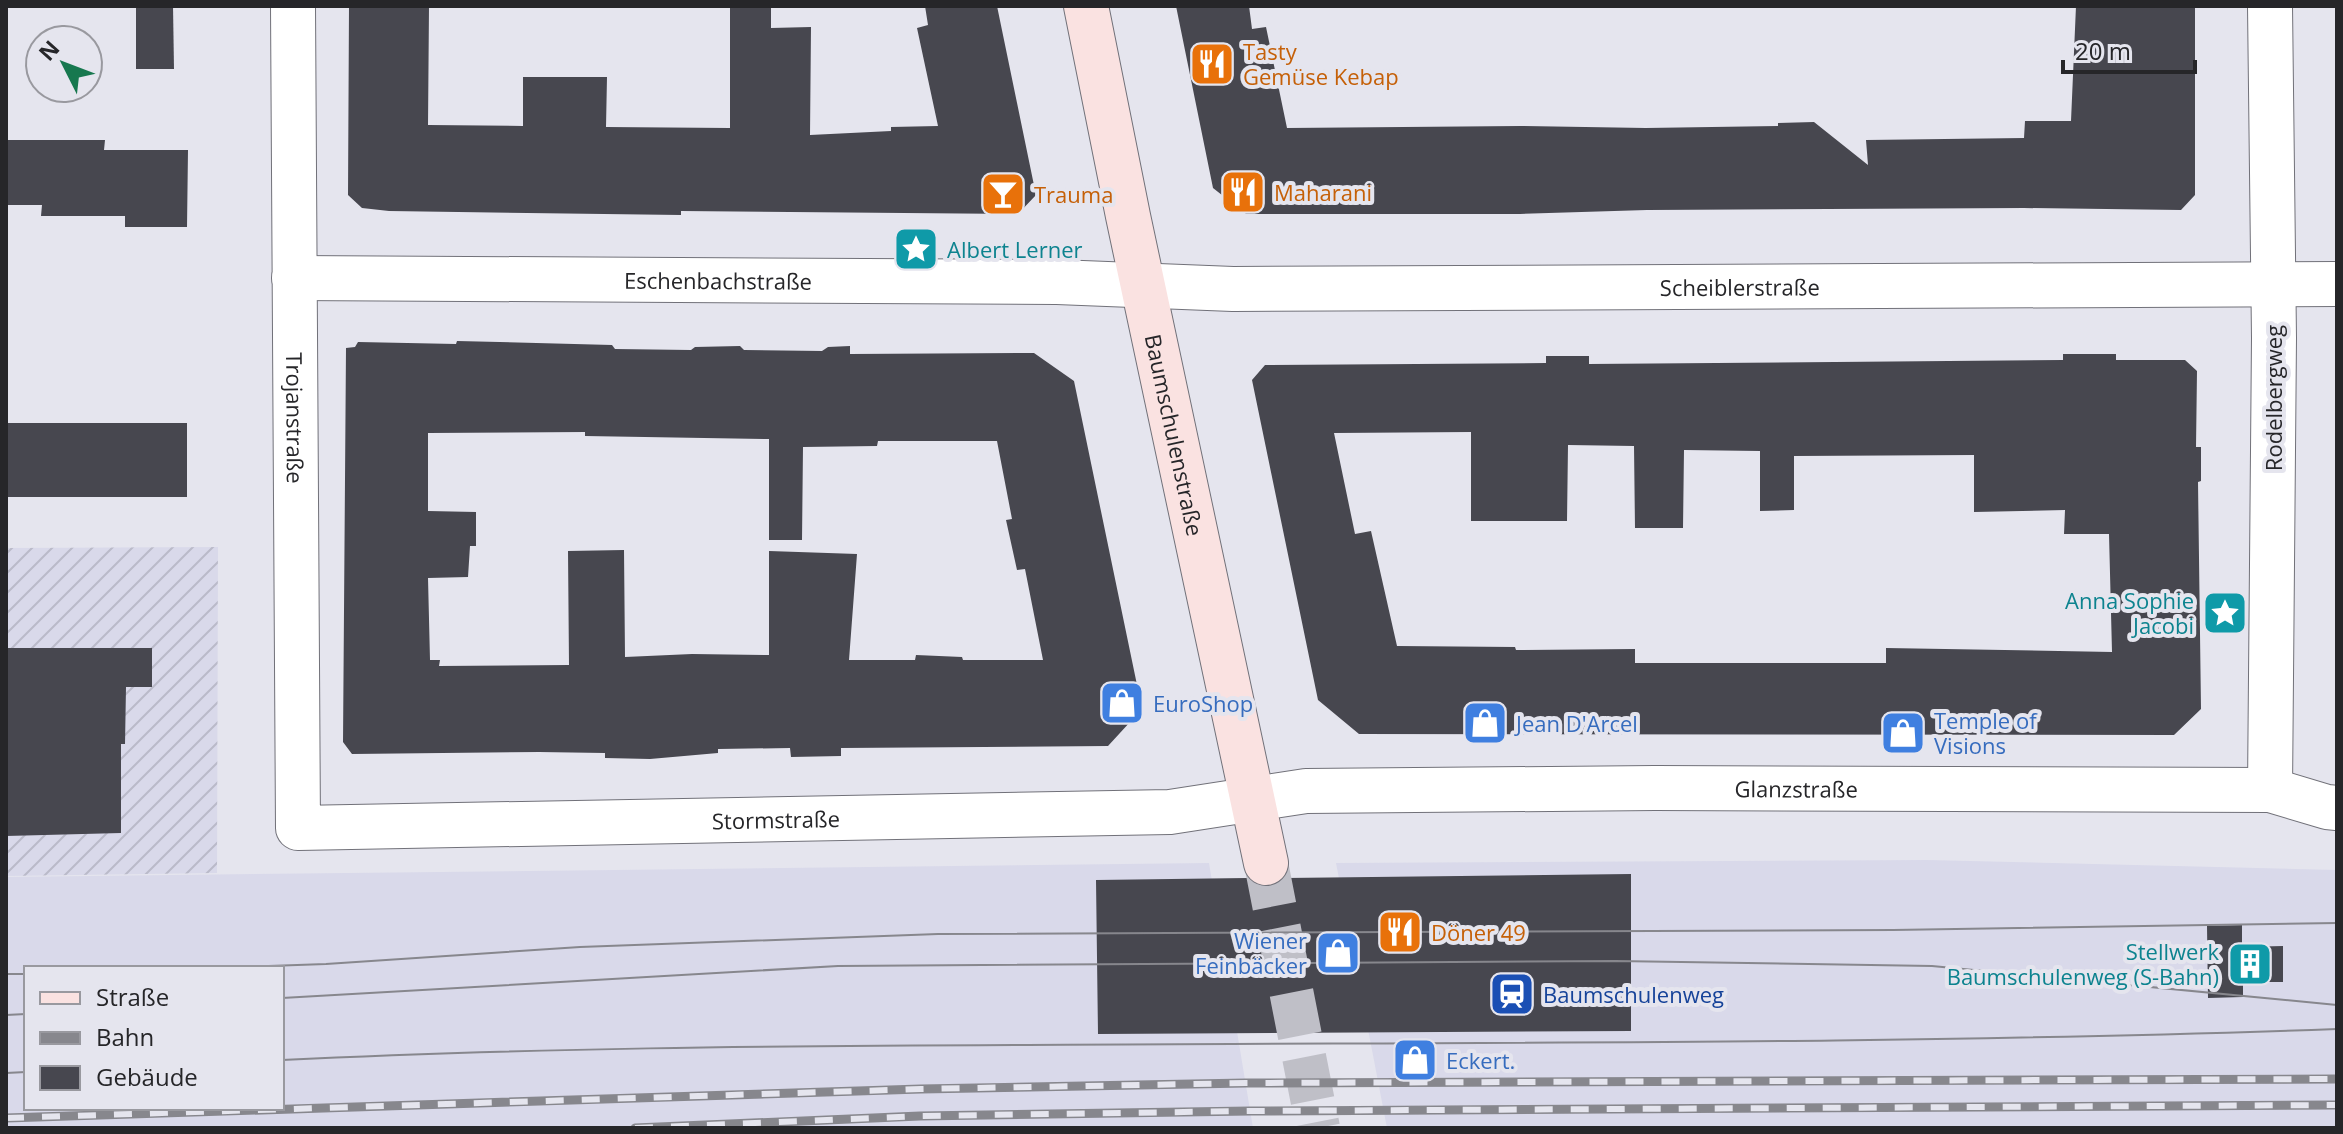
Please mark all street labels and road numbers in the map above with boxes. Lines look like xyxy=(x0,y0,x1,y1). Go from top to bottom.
street label: Eschenbachstraße xyxy=(624,265,812,296)
street label: Scheiblerstraße xyxy=(1660,271,1820,302)
street label: Rodelbergweg xyxy=(2258,325,2288,471)
street label: Baumschulenstraße xyxy=(1139,331,1211,538)
street label: Trojanstraße xyxy=(280,352,311,484)
street label: Glanzstraße xyxy=(1735,773,1858,804)
street label: Stormstraße xyxy=(712,803,840,835)

